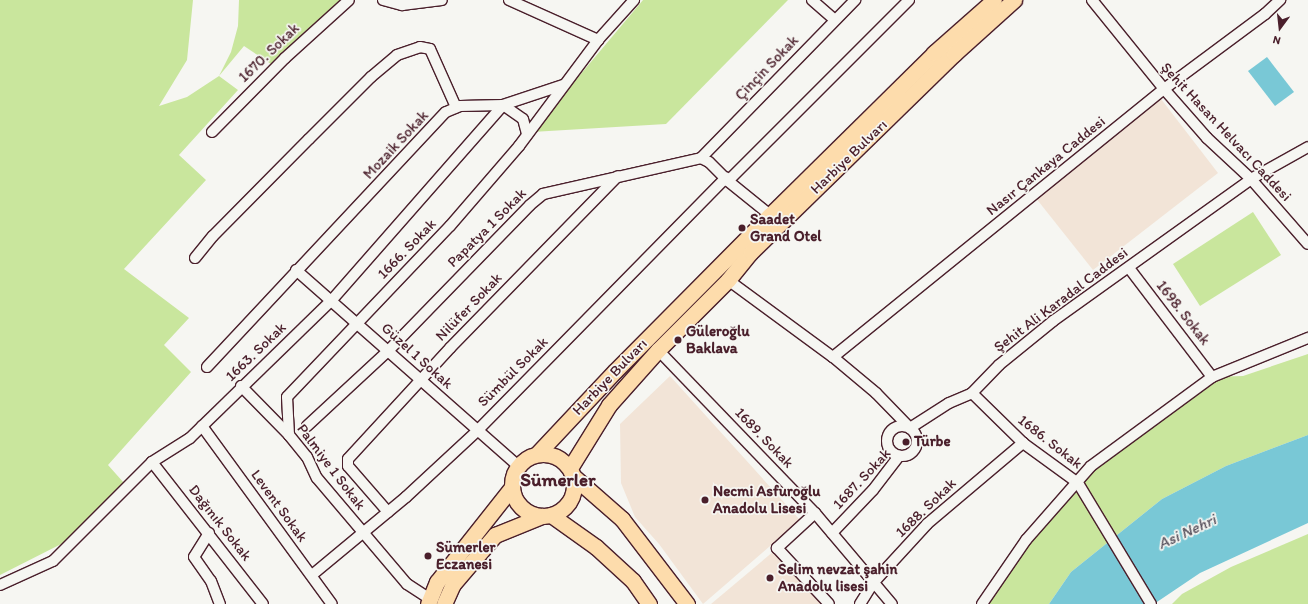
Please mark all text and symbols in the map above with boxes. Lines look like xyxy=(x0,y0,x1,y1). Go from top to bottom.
north arrow xyxy=(1260,8,1300,48)
street label: 1670. Sokak xyxy=(235,20,303,86)
street label: Çinçin Sokak xyxy=(732,32,802,104)
text: N xyxy=(1271,33,1282,47)
street label: Şehit Hasan Helvacı Caddesi xyxy=(1157,59,1295,205)
street label: Mozaik Sokak xyxy=(360,107,432,183)
street label: Nasır Çankaya Caddesi xyxy=(983,112,1109,220)
street label: Harbiye Bulvarı xyxy=(807,116,891,198)
street label: Papatya 1 Sokak xyxy=(444,185,530,271)
place label: Saadet Grand Otel xyxy=(750,210,822,245)
street label: 1666. Sokak xyxy=(374,215,440,283)
marker: Saadet Grand Otel xyxy=(737,223,747,233)
street label: Şehit Ali Karadal Caddesi xyxy=(990,244,1132,356)
street label: Nilüfer Sokak xyxy=(432,269,506,345)
street label: 1698. Sokak xyxy=(1152,277,1214,349)
street label: 1663. Sokak xyxy=(222,319,290,385)
street label: Güzel 1 Sokak xyxy=(378,319,456,393)
place label: Güleroğlu Baklava xyxy=(686,322,750,357)
street label: Sümbül Sokak xyxy=(474,333,552,411)
street label: Harbiye Bulvarı xyxy=(569,335,651,419)
marker: Güleroğlu Baklava xyxy=(673,335,683,345)
street label: 1689. Sokak xyxy=(731,404,797,472)
street label: 1686. Sokak xyxy=(1014,411,1086,473)
street label: Palmiye 1 Sokak xyxy=(293,420,369,514)
place label: Türbe xyxy=(914,433,951,451)
marker: Türbe xyxy=(901,437,911,447)
street label: 1687. Sokak xyxy=(829,445,895,513)
street label: Levent Sokak xyxy=(247,466,311,546)
district label: Sümerler xyxy=(520,469,596,491)
street label: 1688. Sokak xyxy=(892,475,960,541)
street label: Dağınık Sokak xyxy=(185,481,255,565)
place label: Necmi Asfuroğlu Anadolu Lisesi xyxy=(713,482,821,517)
marker: Necmi Asfuroğlu Anadolu Lisesi xyxy=(700,495,710,505)
water label: Asi Nehri xyxy=(1155,510,1219,554)
place label: Sümerler Eczanesi xyxy=(436,538,495,573)
marker: Sümerler Eczanesi xyxy=(423,551,433,561)
place label: Selim nevzat şahin Anadolu lisesi xyxy=(778,560,897,595)
marker: Selim nevzat şahin Anadolu lisesi xyxy=(765,573,775,583)

